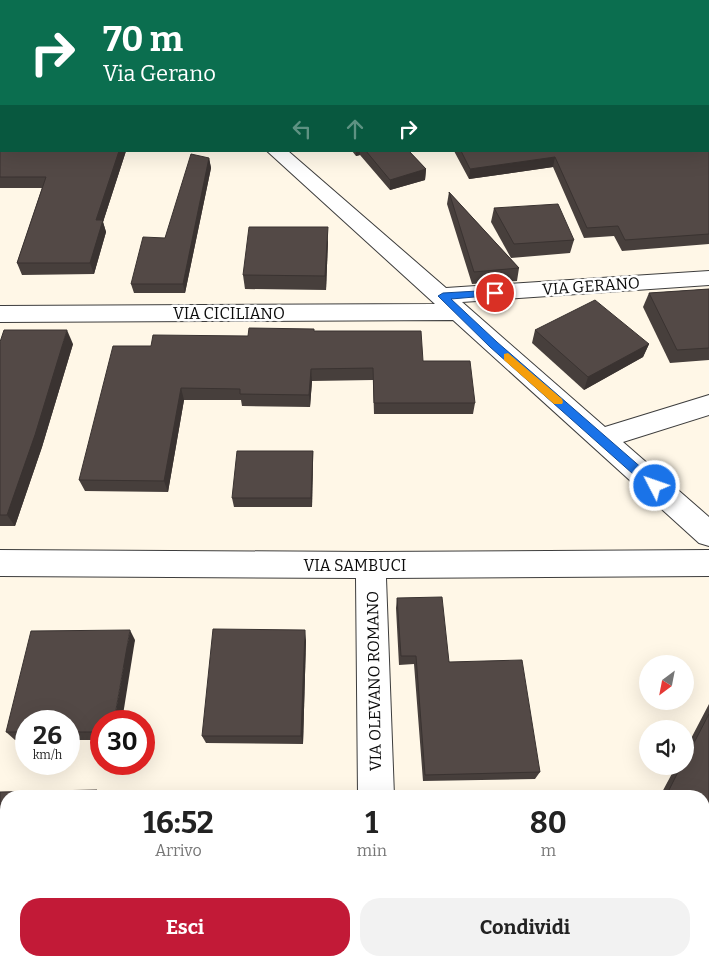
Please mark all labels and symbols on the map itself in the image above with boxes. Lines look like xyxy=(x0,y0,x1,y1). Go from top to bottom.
pin xyxy=(474,272,516,314)
street label: VIA GERANO xyxy=(542,273,640,299)
street label: VIA CICILIANO xyxy=(173,304,285,323)
position arrow xyxy=(628,459,680,511)
street label: VIA SAMBUCI xyxy=(304,556,406,575)
street label: VIA OLEVANO ROMANO xyxy=(363,591,385,771)
north arrow xyxy=(639,655,694,710)
speed limit sign: 30 xyxy=(90,710,155,775)

